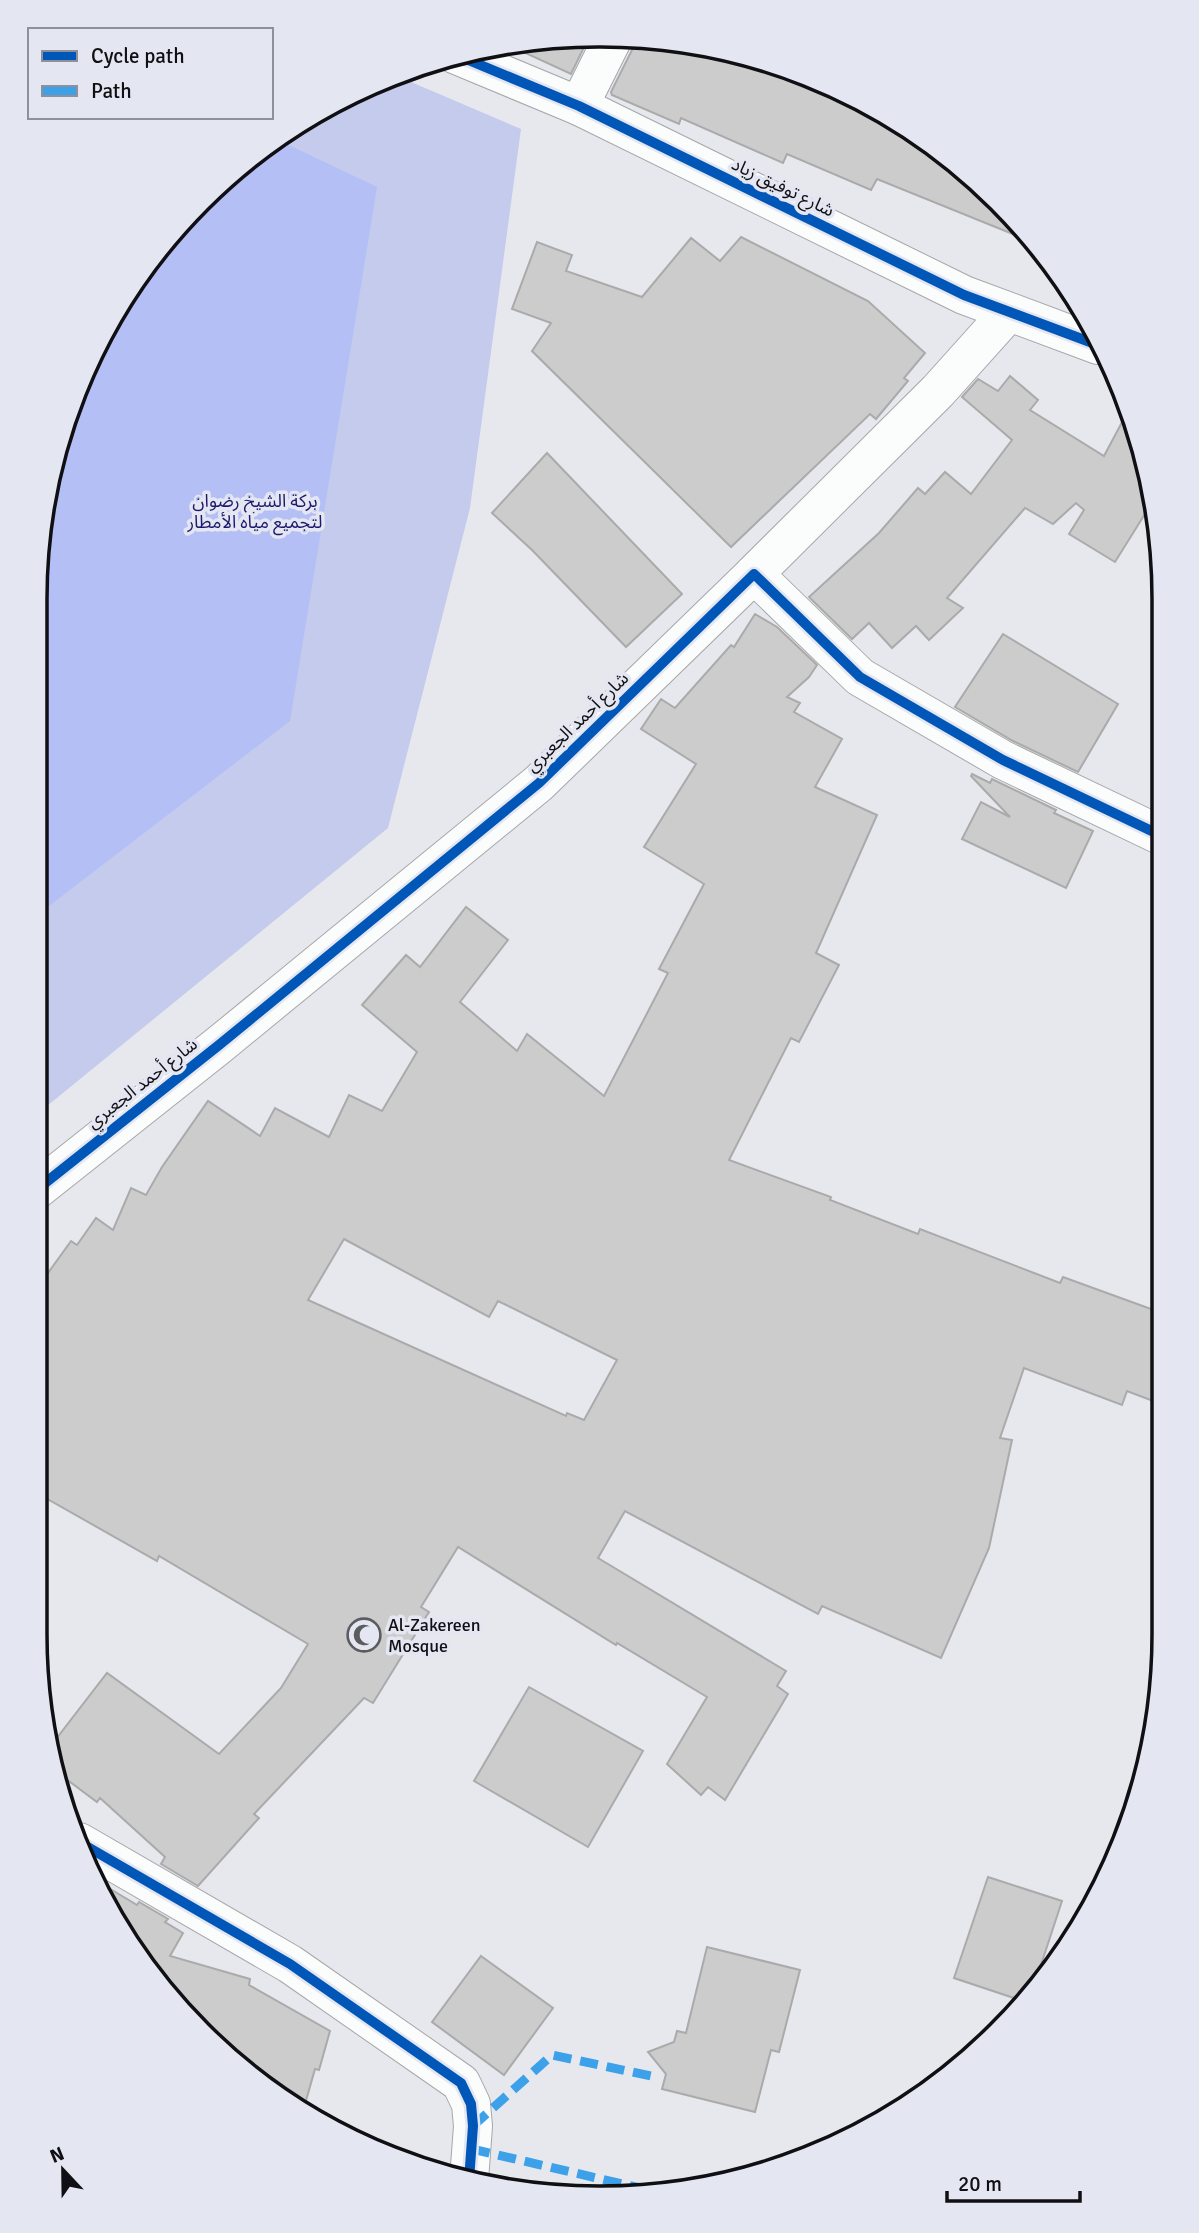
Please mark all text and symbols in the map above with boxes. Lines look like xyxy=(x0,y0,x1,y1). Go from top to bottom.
legend xyxy=(28,28,273,119)
text: Cycle path xyxy=(91,43,185,69)
text: Path xyxy=(91,78,132,104)
street label: شارع توفيق زياد xyxy=(727,153,838,224)
park label: بركة الشيخ رضوان لتجميع مياه الأمطار xyxy=(187,490,322,536)
street label: شارع أحمد الجعبري xyxy=(521,667,635,779)
street label: شارع أحمد الجعبري xyxy=(82,1033,204,1135)
place label: Al-Zakereen Mosque xyxy=(388,1614,481,1657)
mosque icon: Al-Zakereen Mosque xyxy=(345,1616,383,1654)
north arrow xyxy=(28,2135,98,2205)
text: N xyxy=(46,2142,68,2169)
scale bar xyxy=(947,2160,1080,2204)
text: 20 m xyxy=(958,2171,1002,2197)

